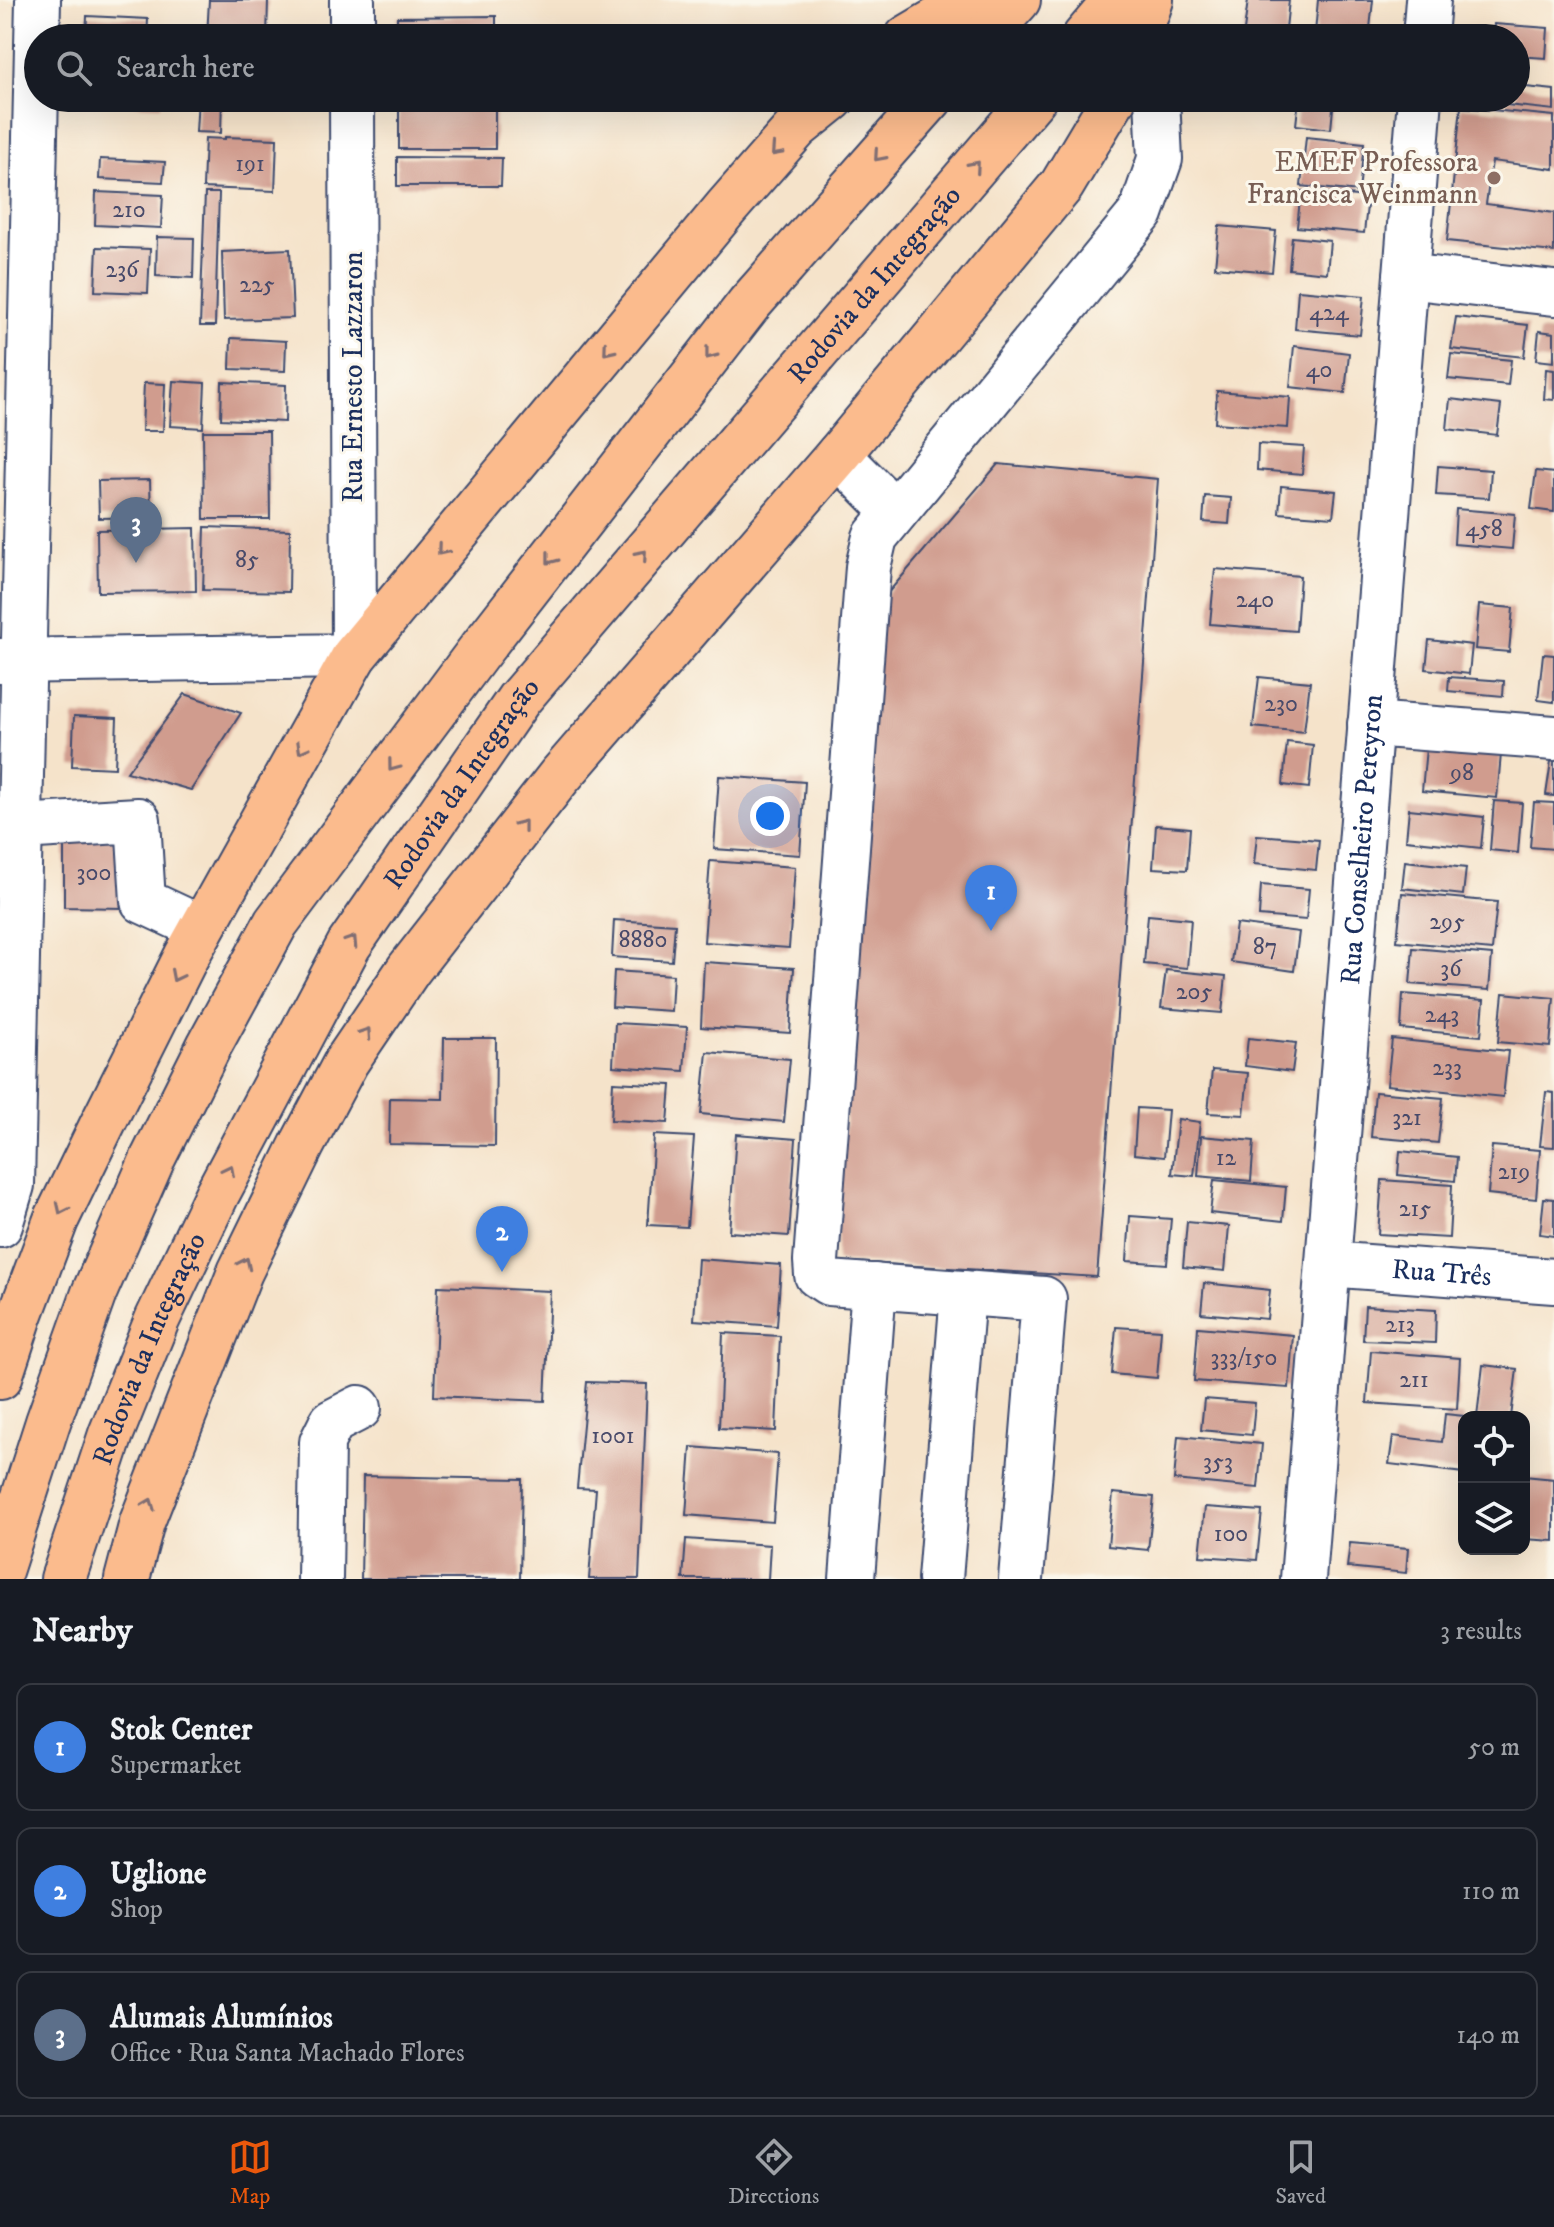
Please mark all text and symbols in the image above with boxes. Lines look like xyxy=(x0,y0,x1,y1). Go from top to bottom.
search box xyxy=(24,24,1530,112)
icon: search xyxy=(52,46,96,90)
text: Search here xyxy=(116,50,255,87)
one-way arrow xyxy=(771,142,786,157)
place label: EMEF Professora Francisca Weinmann xyxy=(1247,145,1478,212)
one-way arrow xyxy=(875,147,889,162)
house number: 191 xyxy=(235,149,265,179)
one-way arrow xyxy=(965,161,980,176)
marker: EMEF Professora Francisca Weinmann xyxy=(1485,169,1503,187)
street label: Rodovia da Integração xyxy=(780,178,969,390)
house number: 210 xyxy=(112,195,146,225)
street label: Rua Ernesto Lazzaron xyxy=(336,251,371,503)
house number: 236 xyxy=(105,255,140,285)
house number: 225 xyxy=(239,270,275,300)
house number: 424 xyxy=(1309,298,1350,328)
one-way arrow xyxy=(603,341,618,355)
one-way arrow xyxy=(706,345,720,360)
house number: 40 xyxy=(1306,355,1332,385)
pin: 3 xyxy=(110,497,162,563)
house number: 458 xyxy=(1465,514,1503,544)
one-way arrow xyxy=(437,541,452,555)
house number: 85 xyxy=(235,545,259,575)
one-way arrow xyxy=(546,550,560,565)
one-way arrow xyxy=(632,550,647,565)
house number: 240 xyxy=(1236,585,1274,615)
street label: Rodovia da Integração xyxy=(376,670,547,895)
house number: 230 xyxy=(1264,689,1298,719)
street label: Rua Conselheiro Pereyron xyxy=(1333,692,1390,986)
one-way arrow xyxy=(296,740,312,754)
one-way arrow xyxy=(389,757,403,772)
house number: 98 xyxy=(1449,758,1474,788)
your location xyxy=(750,796,790,836)
one-way arrow xyxy=(512,819,526,834)
house number: 300 xyxy=(77,858,111,888)
pin: 1 xyxy=(965,865,1017,931)
house number: 295 xyxy=(1429,907,1465,937)
house number: 8880 xyxy=(619,925,667,955)
house number: 87 xyxy=(1253,932,1277,962)
one-way arrow xyxy=(343,936,358,950)
house number: 36 xyxy=(1440,954,1463,984)
one-way arrow xyxy=(170,968,186,982)
house number: 205 xyxy=(1176,977,1212,1007)
house number: 243 xyxy=(1425,1000,1459,1030)
one-way arrow xyxy=(356,1027,371,1042)
house number: 233 xyxy=(1432,1053,1462,1083)
house number: 321 xyxy=(1392,1103,1422,1133)
house number: 12 xyxy=(1216,1143,1237,1173)
house number: 219 xyxy=(1498,1157,1530,1187)
one-way arrow xyxy=(219,1164,235,1179)
house number: 215 xyxy=(1399,1194,1431,1224)
one-way arrow xyxy=(55,1201,71,1216)
pin: 2 xyxy=(476,1206,528,1272)
street label: Rodovia da Integração xyxy=(85,1227,214,1469)
street label: Rua Três xyxy=(1391,1251,1493,1294)
one-way arrow xyxy=(235,1256,251,1271)
house number: 213 xyxy=(1385,1310,1415,1340)
house number: 333/150 xyxy=(1211,1343,1277,1373)
house number: 211 xyxy=(1399,1365,1429,1395)
map controls xyxy=(1458,1411,1530,1555)
button: locate xyxy=(1458,1411,1530,1483)
house number: 1001 xyxy=(591,1421,635,1451)
house number: 353 xyxy=(1203,1447,1233,1477)
button: layers xyxy=(1458,1483,1530,1555)
one-way arrow xyxy=(139,1498,156,1512)
house number: 100 xyxy=(1214,1519,1248,1549)
text: Nearby xyxy=(32,1610,133,1652)
text: 3 results xyxy=(1440,1615,1522,1648)
text: Stok Center xyxy=(110,1712,252,1749)
text: 1 xyxy=(55,1731,65,1764)
text: 50 m xyxy=(1468,1731,1520,1764)
text: Supermarket xyxy=(110,1749,242,1782)
text: Uglione xyxy=(110,1856,206,1893)
text: 2 xyxy=(54,1875,66,1908)
text: 110 m xyxy=(1462,1875,1520,1908)
text: Shop xyxy=(110,1893,163,1926)
text: Alumais Alumínios xyxy=(110,2000,333,2037)
text: 3 xyxy=(55,2019,65,2052)
text: 140 m xyxy=(1456,2019,1520,2052)
text: Office · Rua Santa Machado Flores xyxy=(110,2037,465,2070)
tab: Map xyxy=(228,2135,272,2210)
tab: Directions xyxy=(728,2135,819,2210)
tab: Saved xyxy=(1275,2135,1326,2210)

